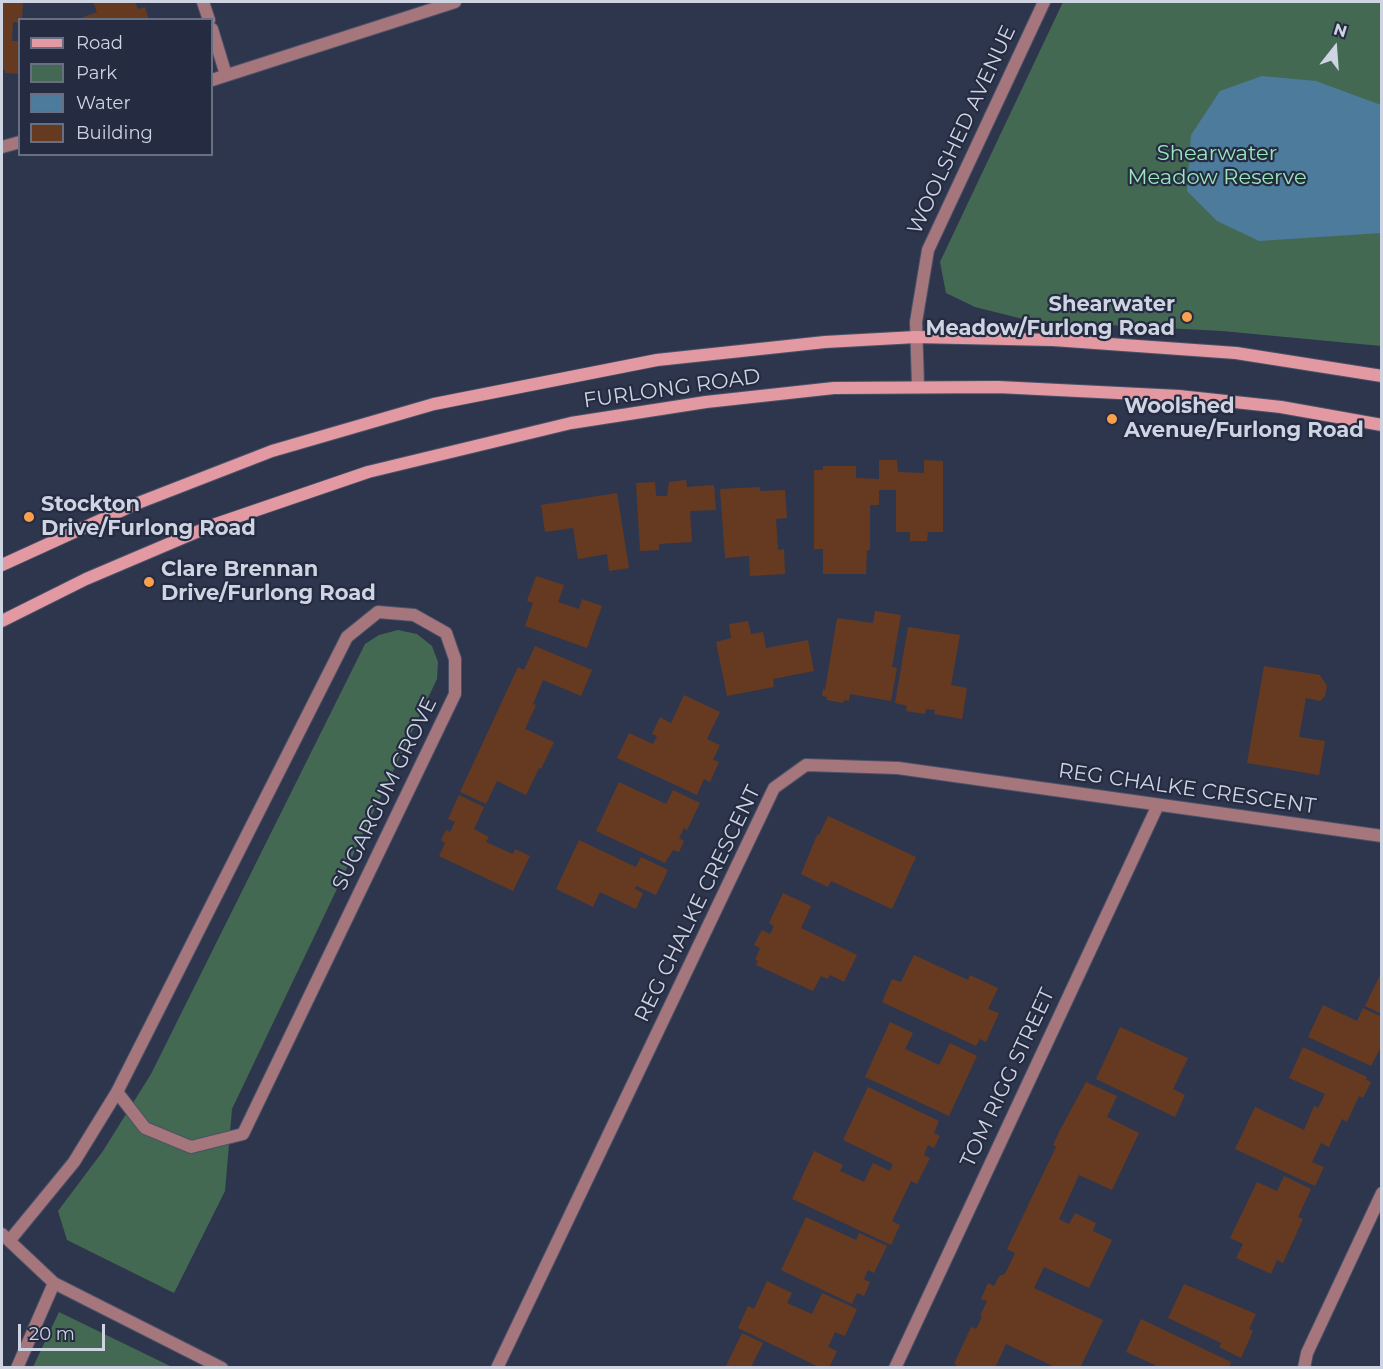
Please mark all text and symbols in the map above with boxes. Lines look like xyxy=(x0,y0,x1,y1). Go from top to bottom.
legend xyxy=(18,18,213,156)
north arrow xyxy=(1305,18,1365,78)
text: N xyxy=(1331,19,1349,41)
street label: WOOLSHED AVENUE xyxy=(902,22,1022,238)
text: Road xyxy=(76,32,123,54)
text: Park xyxy=(76,62,117,84)
text: Water xyxy=(76,92,131,114)
text: Building xyxy=(76,122,153,144)
park label: Shearwater Meadow Reserve xyxy=(1127,141,1307,191)
place label: Shearwater Meadow/Furlong Road xyxy=(925,292,1175,342)
marker: Shearwater Meadow/Furlong Road xyxy=(1180,310,1194,324)
street label: FURLONG ROAD xyxy=(582,364,762,414)
place label: Woolshed Avenue/Furlong Road xyxy=(1124,394,1364,444)
marker: Woolshed Avenue/Furlong Road xyxy=(1105,412,1119,426)
place label: Stockton Drive/Furlong Road xyxy=(41,492,256,542)
marker: Stockton Drive/Furlong Road xyxy=(22,510,36,524)
place label: Clare Brennan Drive/Furlong Road xyxy=(161,557,376,607)
marker: Clare Brennan Drive/Furlong Road xyxy=(142,575,156,589)
street label: SUGARGUM GROVE xyxy=(327,693,443,895)
street label: REG CHALKE CRESCENT xyxy=(1057,758,1317,820)
street label: REG CHALKE CRESCENT xyxy=(630,782,766,1026)
street label: TOM RIGG STREET xyxy=(955,984,1061,1172)
scale bar xyxy=(21,1312,108,1350)
text: 20 m xyxy=(29,1323,75,1345)

